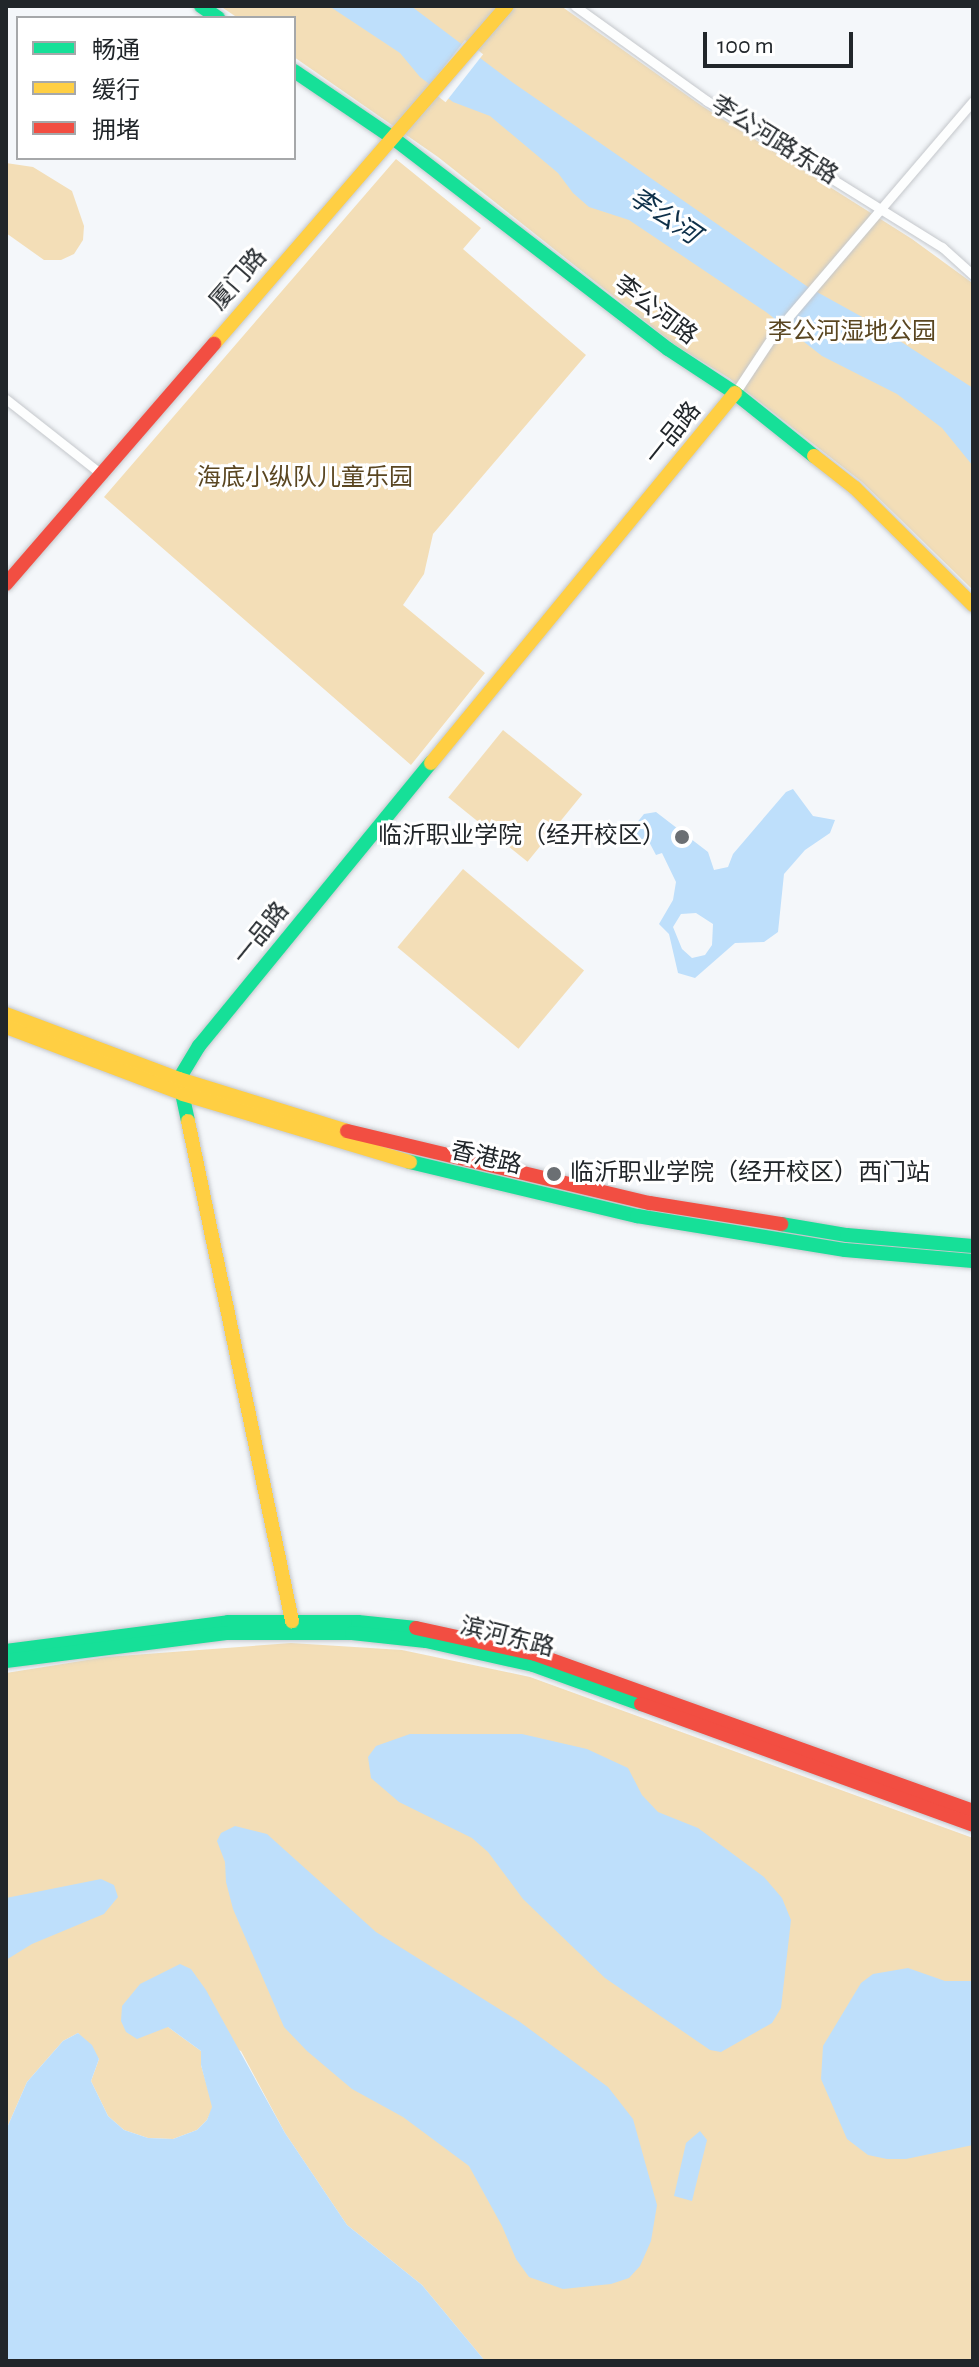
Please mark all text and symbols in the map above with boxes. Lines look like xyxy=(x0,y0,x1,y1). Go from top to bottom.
legend xyxy=(16,16,296,160)
scale bar xyxy=(707,16,857,66)
text: 100 m xyxy=(717,34,774,58)
text: 畅通 xyxy=(92,39,140,63)
text: 缓行 xyxy=(92,79,140,103)
street label: 李公河路东路 xyxy=(705,91,843,191)
text: 拥堵 xyxy=(92,119,140,143)
water label: 李公河 xyxy=(623,182,705,252)
street label: 厦门路 xyxy=(205,243,273,317)
street label: 李公河路 xyxy=(608,271,702,351)
park label: 李公河湿地公园 xyxy=(768,319,936,347)
street label: 一品路 xyxy=(640,397,708,471)
park label: 海底小纵队儿童乐园 xyxy=(197,465,413,493)
place label: 临沂职业学院（经开校区） xyxy=(378,823,666,851)
marker: 临沂职业学院（经开校区） xyxy=(673,828,691,846)
street label: 一品路 xyxy=(228,897,296,971)
street label: 香港路 xyxy=(448,1137,524,1181)
place label: 临沂职业学院（经开校区）西门站 xyxy=(570,1160,930,1188)
marker: 临沂职业学院（经开校区）西门站 xyxy=(545,1165,563,1183)
street label: 滨河东路 xyxy=(457,1612,557,1664)

